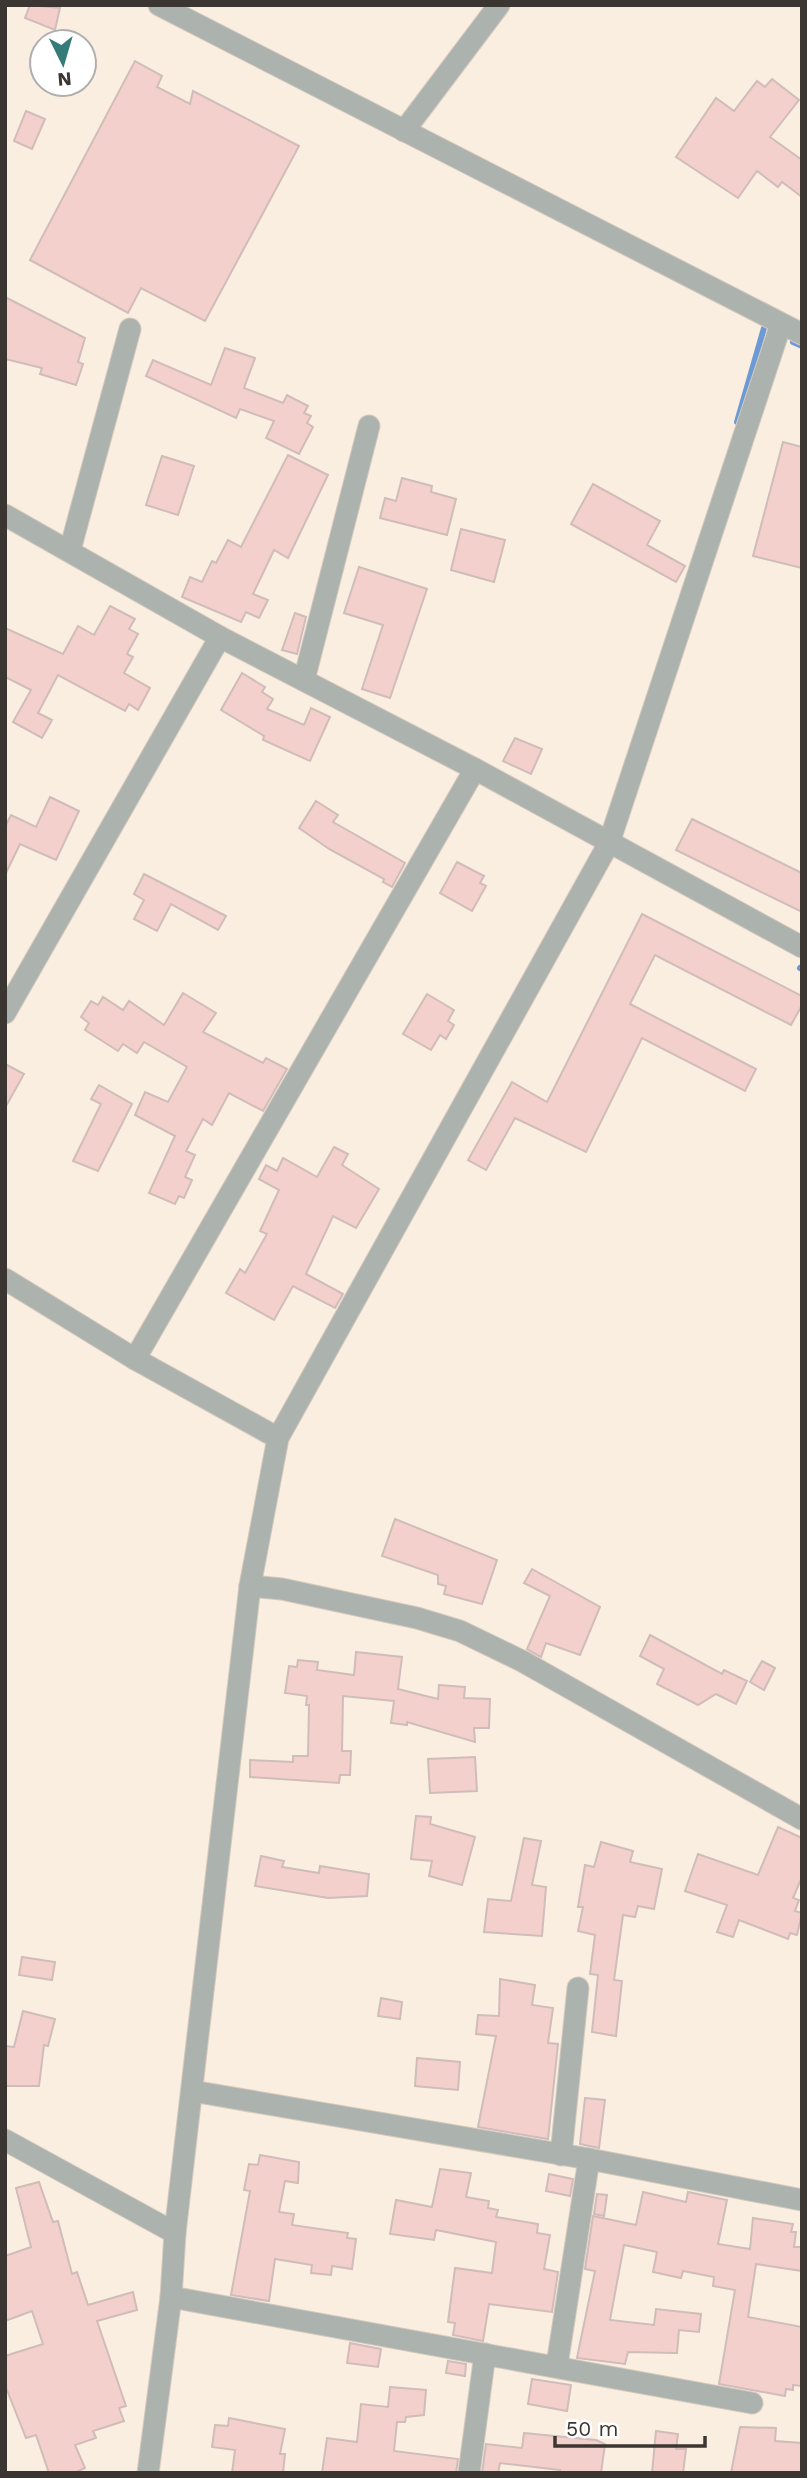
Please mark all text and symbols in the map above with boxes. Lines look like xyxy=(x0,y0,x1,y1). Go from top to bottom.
north arrow xyxy=(28,28,98,98)
text: N xyxy=(56,67,72,92)
scale bar xyxy=(555,2404,706,2448)
text: 50 m xyxy=(566,2416,618,2441)

